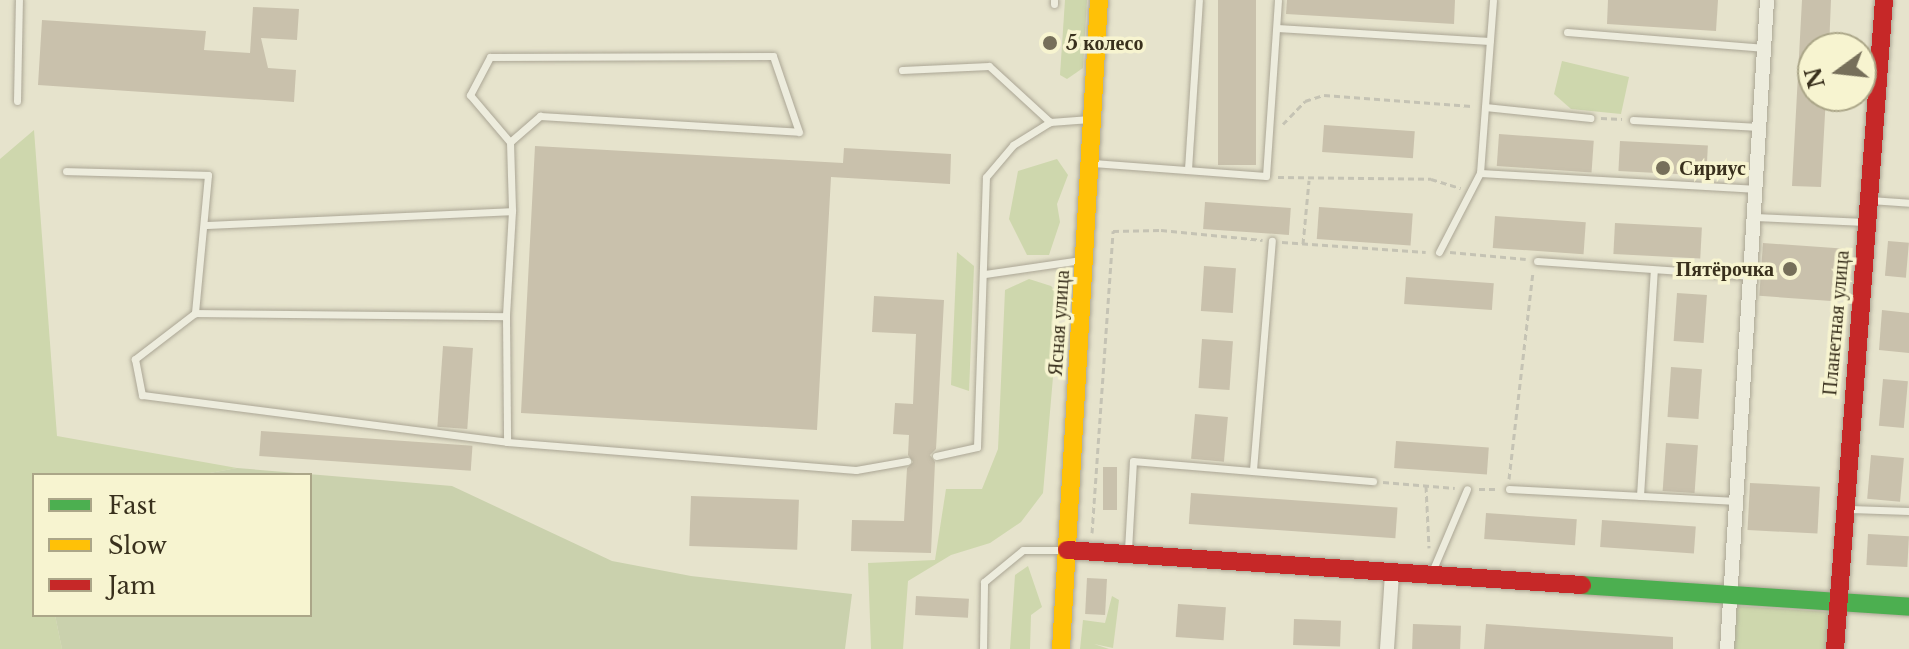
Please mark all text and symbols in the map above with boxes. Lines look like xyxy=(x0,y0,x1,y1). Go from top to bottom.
place label: 5 колесо xyxy=(1066,31,1143,55)
north arrow xyxy=(1797,32,1877,112)
marker: 5 колесо xyxy=(1041,34,1059,52)
text: N xyxy=(1800,64,1831,91)
place label: Сириус xyxy=(1679,156,1746,180)
marker: Сириус xyxy=(1654,159,1672,177)
street label: Планетная улица xyxy=(1818,249,1854,397)
place label: Пятёрочка xyxy=(1676,257,1774,281)
marker: Пятёрочка xyxy=(1781,260,1799,278)
street label: Ясная улица xyxy=(1043,269,1075,377)
legend xyxy=(32,473,312,617)
text: Fast xyxy=(108,491,156,520)
text: Slow xyxy=(108,531,167,560)
text: Jam xyxy=(108,571,156,600)

